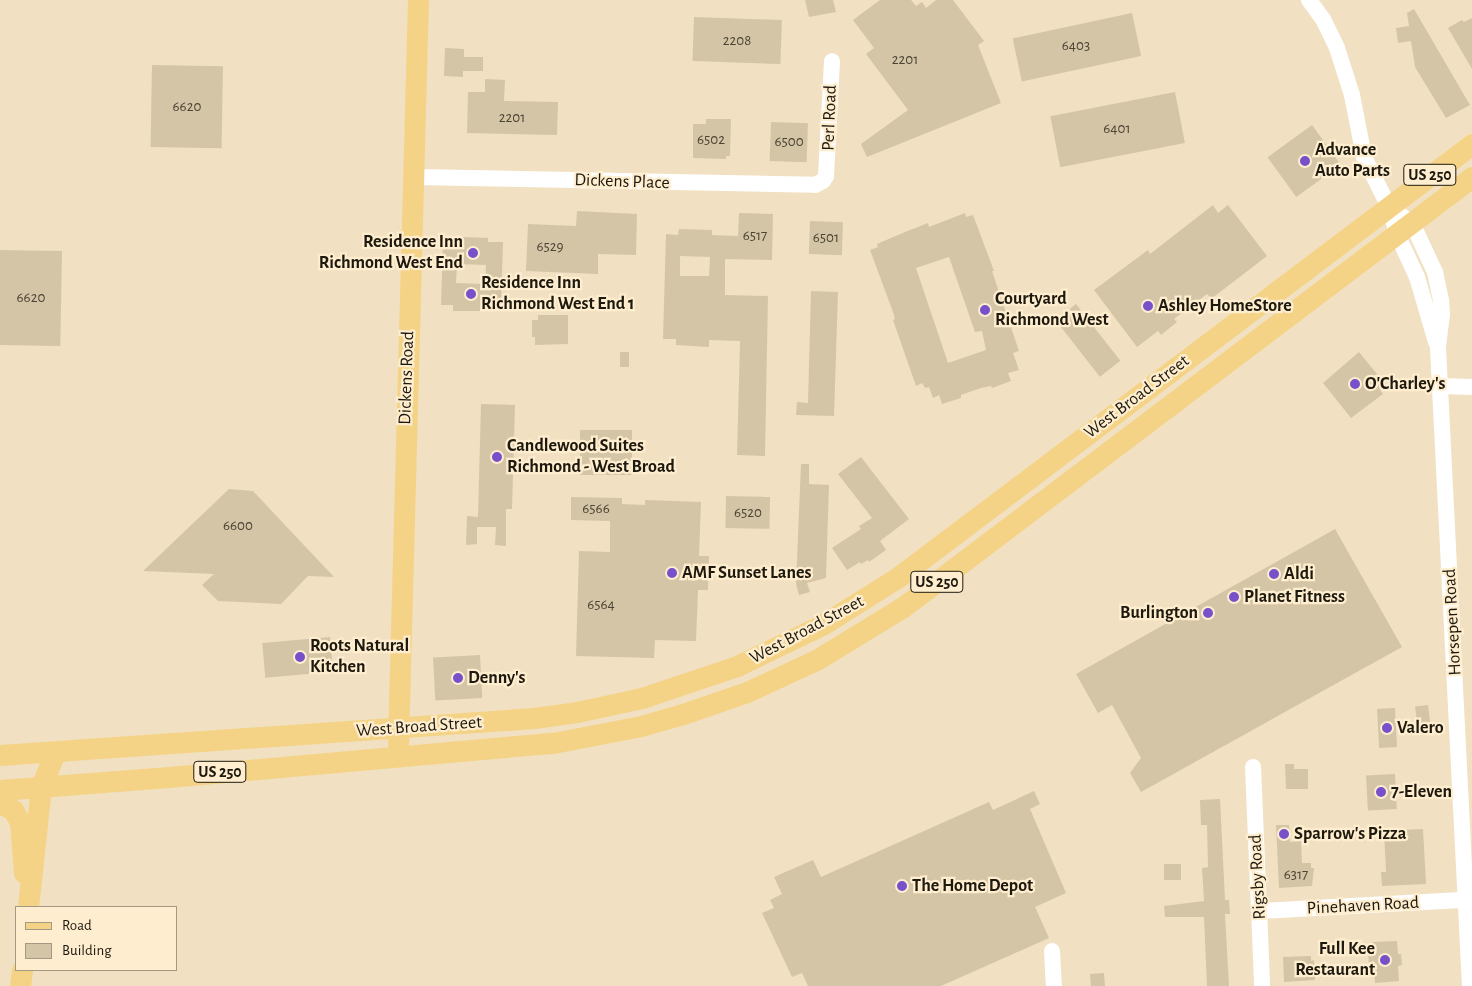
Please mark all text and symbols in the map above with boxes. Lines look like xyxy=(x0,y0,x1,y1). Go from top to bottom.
house number: 2208 xyxy=(723,32,751,50)
house number: 6403 xyxy=(1062,37,1090,55)
house number: 2201 xyxy=(892,51,918,69)
street label: Perl Road xyxy=(818,85,842,151)
house number: 6620 xyxy=(173,98,201,116)
house number: 2201 xyxy=(499,109,525,127)
house number: 6401 xyxy=(1103,120,1131,138)
house number: 6502 xyxy=(697,131,725,149)
house number: 6500 xyxy=(774,133,804,151)
place label: Advance Auto Parts xyxy=(1315,140,1390,182)
marker: Advance Auto Parts xyxy=(1299,155,1311,167)
road number: US 250 xyxy=(1402,162,1458,188)
street label: Dickens Place xyxy=(574,170,670,194)
house number: 6517 xyxy=(743,227,767,245)
house number: 6501 xyxy=(813,229,839,247)
place label: Residence Inn Richmond West End xyxy=(319,232,463,274)
house number: 6529 xyxy=(536,238,564,256)
marker: Residence Inn Richmond West End xyxy=(467,247,479,259)
place label: Residence Inn Richmond West End 1 xyxy=(481,273,634,316)
marker: Residence Inn Richmond West End 1 xyxy=(465,288,477,300)
house number: 6620 xyxy=(17,289,45,307)
place label: Courtyard Richmond West xyxy=(995,289,1109,332)
place label: Ashley HomeStore xyxy=(1158,295,1292,317)
marker: Ashley HomeStore xyxy=(1142,300,1154,312)
marker: Courtyard Richmond West xyxy=(979,304,991,316)
street label: Dickens Road xyxy=(395,331,419,425)
street label: West Broad Street xyxy=(1080,350,1194,444)
place label: O'Charley's xyxy=(1365,373,1445,395)
marker: O'Charley's xyxy=(1349,378,1361,390)
place label: Candlewood Suites Richmond - West Broad xyxy=(507,436,675,478)
marker: Candlewood Suites Richmond - West Broad xyxy=(491,451,503,463)
house number: 6566 xyxy=(582,500,610,518)
house number: 6520 xyxy=(734,504,762,522)
house number: 6600 xyxy=(223,517,253,535)
place label: AMF Sunset Lanes xyxy=(682,562,811,584)
place label: Aldi xyxy=(1284,563,1314,585)
marker: AMF Sunset Lanes xyxy=(666,567,678,579)
road number: US 250 xyxy=(910,568,964,596)
marker: Aldi xyxy=(1268,568,1280,580)
street label: Horsepen Road xyxy=(1439,568,1467,676)
place label: Planet Fitness xyxy=(1244,586,1345,608)
street label: West Broad Street xyxy=(746,591,868,669)
marker: Planet Fitness xyxy=(1228,591,1240,603)
house number: 6564 xyxy=(587,596,615,614)
place label: Burlington xyxy=(1120,602,1198,624)
marker: Burlington xyxy=(1202,607,1214,619)
place label: Roots Natural Kitchen xyxy=(310,636,409,679)
marker: Roots Natural Kitchen xyxy=(294,651,306,663)
place label: Denny's xyxy=(468,667,525,689)
marker: Denny's xyxy=(452,672,464,684)
street label: West Broad Street xyxy=(355,712,483,742)
place label: Valero xyxy=(1397,717,1444,739)
marker: Valero xyxy=(1381,722,1393,734)
road number: US 250 xyxy=(192,759,248,786)
place label: 7-Eleven xyxy=(1391,781,1452,803)
marker: 7-Eleven xyxy=(1375,786,1387,798)
place label: Sparrow's Pizza xyxy=(1294,823,1406,845)
marker: Sparrow's Pizza xyxy=(1278,828,1290,840)
street label: Rigsby Road xyxy=(1245,834,1271,920)
house number: 6317 xyxy=(1284,866,1308,884)
place label: The Home Depot xyxy=(912,875,1033,897)
marker: The Home Depot xyxy=(896,880,908,892)
street label: Pinehaven Road xyxy=(1306,892,1420,920)
legend xyxy=(15,906,178,971)
text: Road xyxy=(62,918,92,933)
place label: Full Kee Restaurant xyxy=(1295,939,1375,982)
text: Building xyxy=(62,943,112,958)
marker: Full Kee Restaurant xyxy=(1379,954,1391,966)

